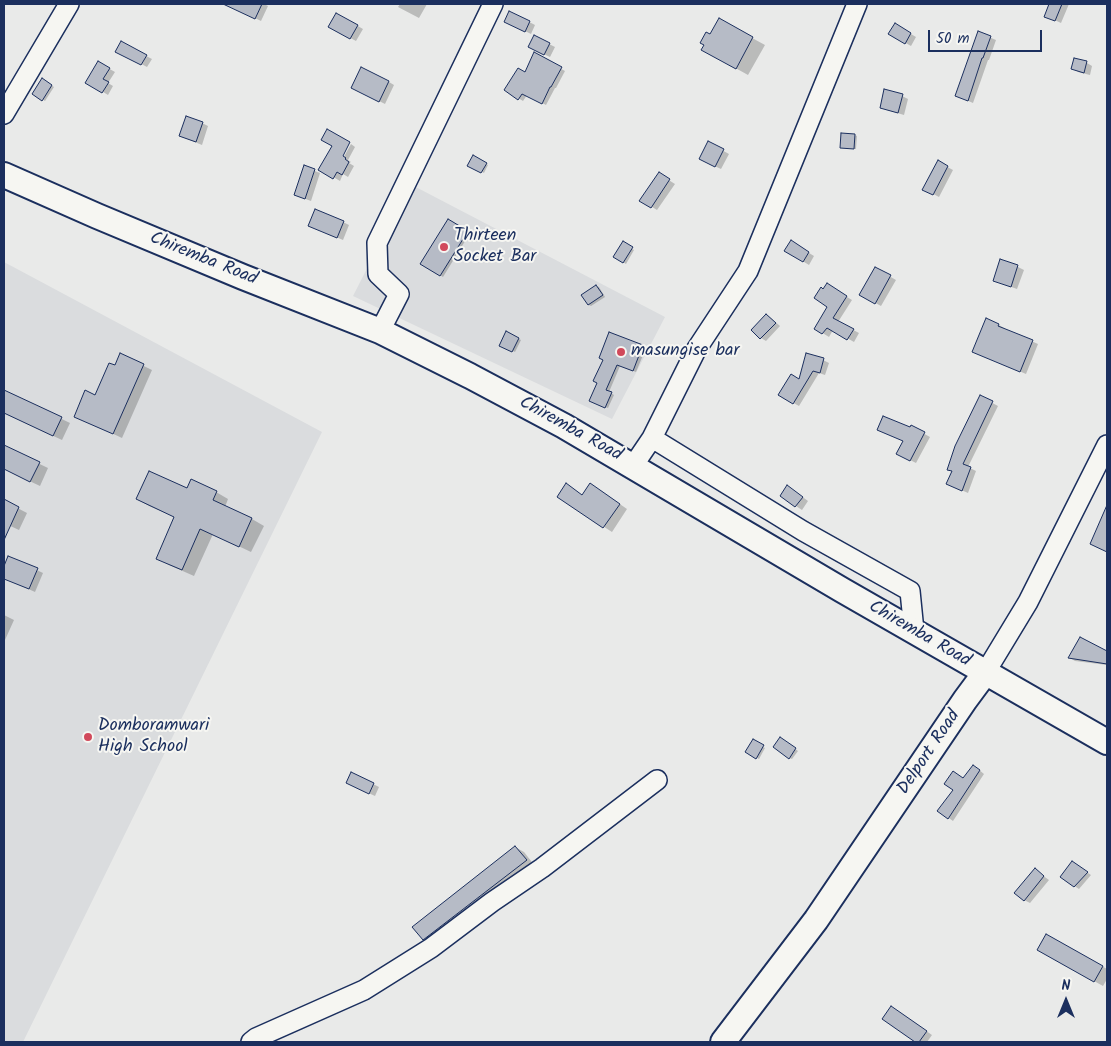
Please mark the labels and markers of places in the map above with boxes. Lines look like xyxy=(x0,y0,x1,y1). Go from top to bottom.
place label: Thirteen Socket Bar xyxy=(454,226,536,268)
marker: Thirteen Socket Bar xyxy=(438,241,450,253)
place label: masungise bar xyxy=(631,341,739,363)
marker: masungise bar xyxy=(615,346,627,358)
place label: Domboramwari High School xyxy=(98,716,209,759)
marker: Domboramwari High School xyxy=(82,731,94,743)

